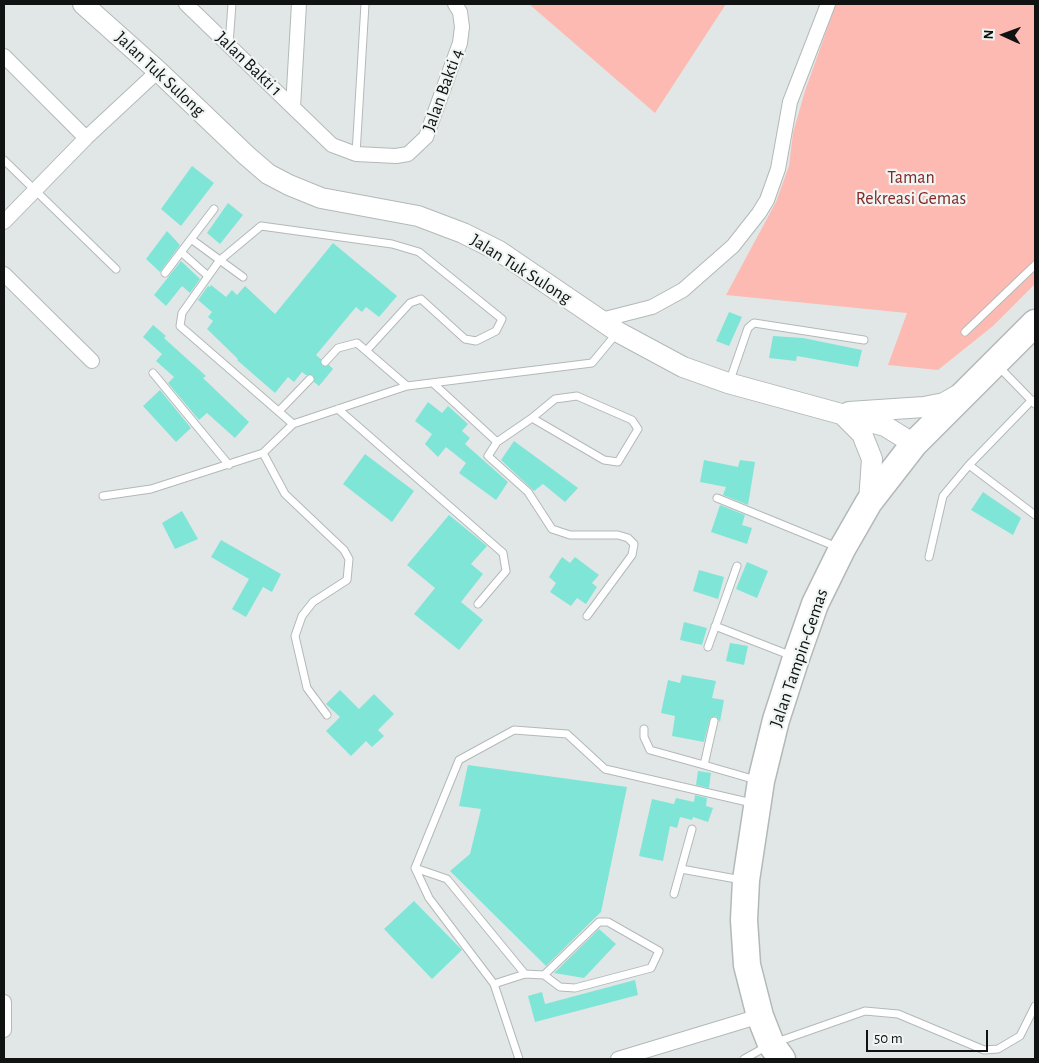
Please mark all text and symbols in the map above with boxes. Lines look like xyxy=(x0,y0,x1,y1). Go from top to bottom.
north arrow xyxy=(979,10,1029,60)
street label: Jalan Tuk Sulong xyxy=(111,27,209,121)
street label: Jalan Bakti 1 xyxy=(211,27,287,101)
text: N xyxy=(982,29,996,40)
street label: Jalan Bakti 4 xyxy=(418,46,468,134)
park label: Taman Rekreasi Gemas xyxy=(856,167,966,210)
street label: Jalan Tuk Sulong xyxy=(466,229,576,309)
street label: Jalan Tampin-Gemas xyxy=(765,586,833,730)
scale bar xyxy=(869,1020,992,1052)
text: 50 m xyxy=(874,1031,903,1046)

